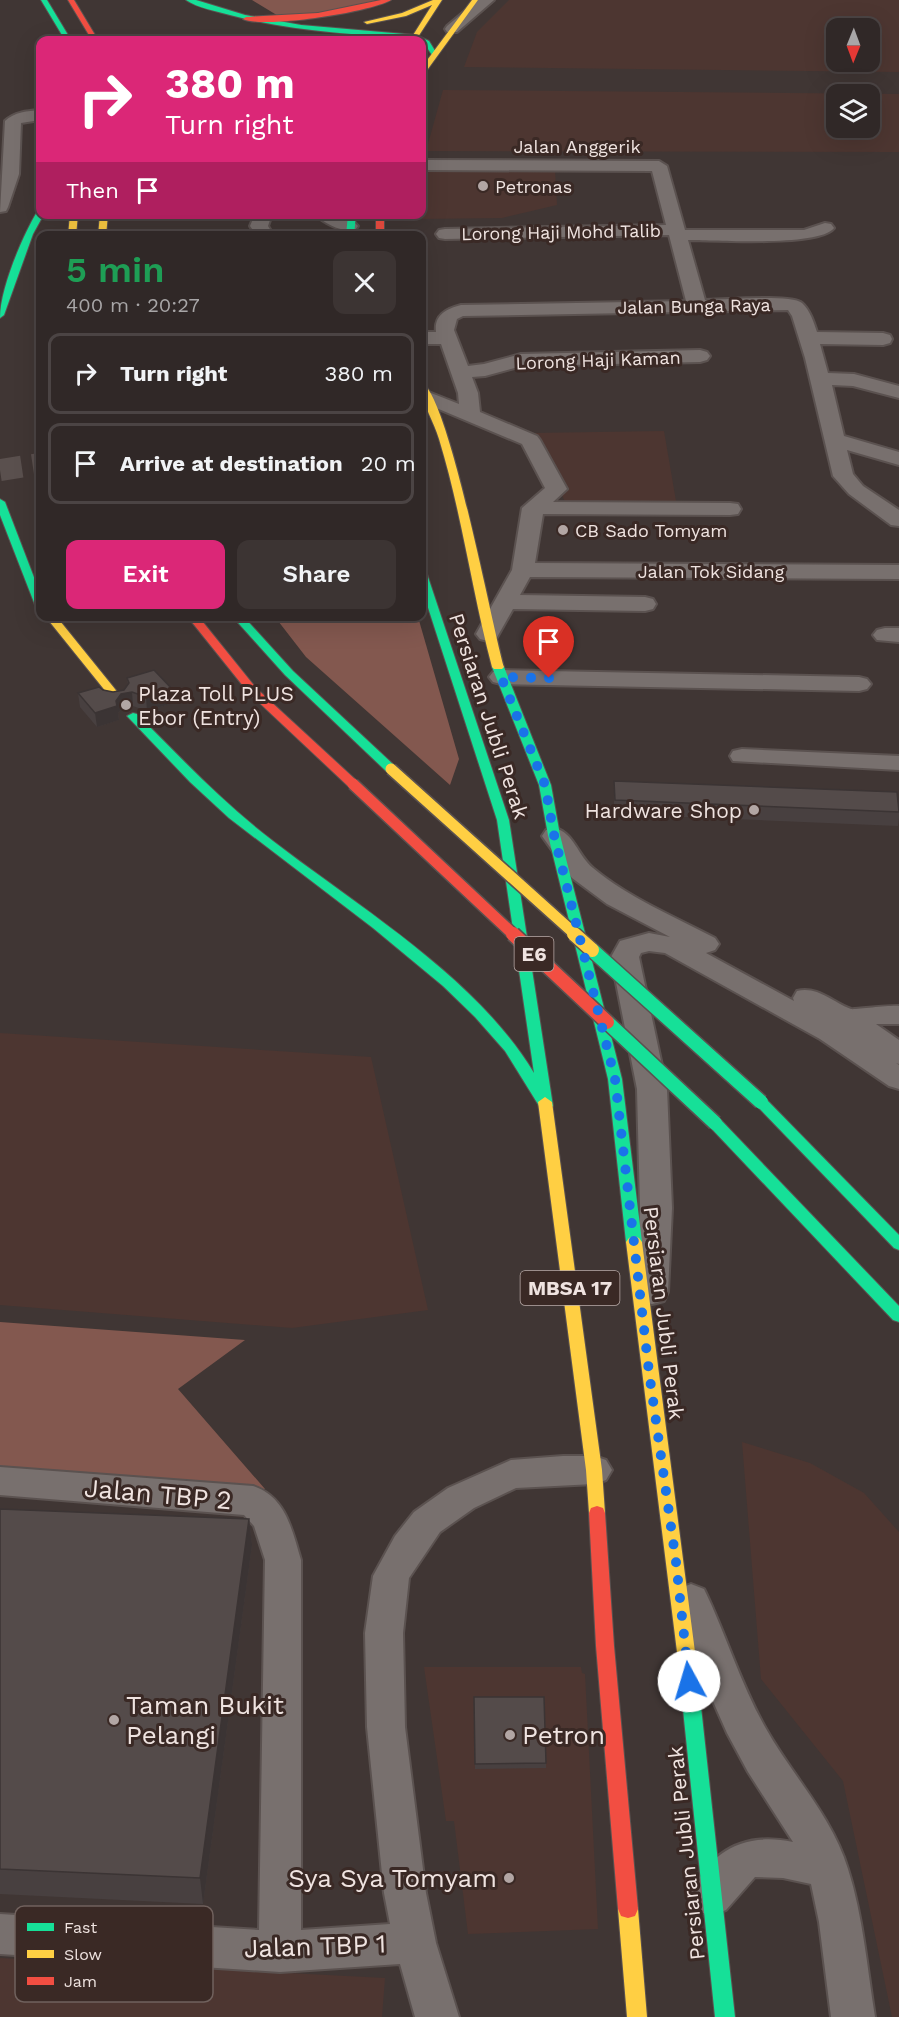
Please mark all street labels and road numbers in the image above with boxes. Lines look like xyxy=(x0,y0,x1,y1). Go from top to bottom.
street label: Jalan Anggerik xyxy=(513,136,641,157)
street label: Lorong Haji Mohd Talib xyxy=(461,220,661,244)
street label: Jalan Bunga Raya xyxy=(617,294,771,318)
street label: Lorong Haji Kaman xyxy=(515,347,681,373)
street label: Jalan Tok Sidang xyxy=(638,561,785,582)
street label: Persiaran Jubli Perak xyxy=(444,610,534,822)
road number: E6 xyxy=(514,937,554,971)
street label: Persiaran Jubli Perak xyxy=(638,1205,690,1421)
road number: MBSA 17 xyxy=(520,1271,620,1305)
street label: Jalan TBP 2 xyxy=(83,1473,233,1515)
street label: Persiaran Jubli Perak xyxy=(662,1745,710,1961)
street label: Jalan TBP 1 xyxy=(243,1929,387,1963)

